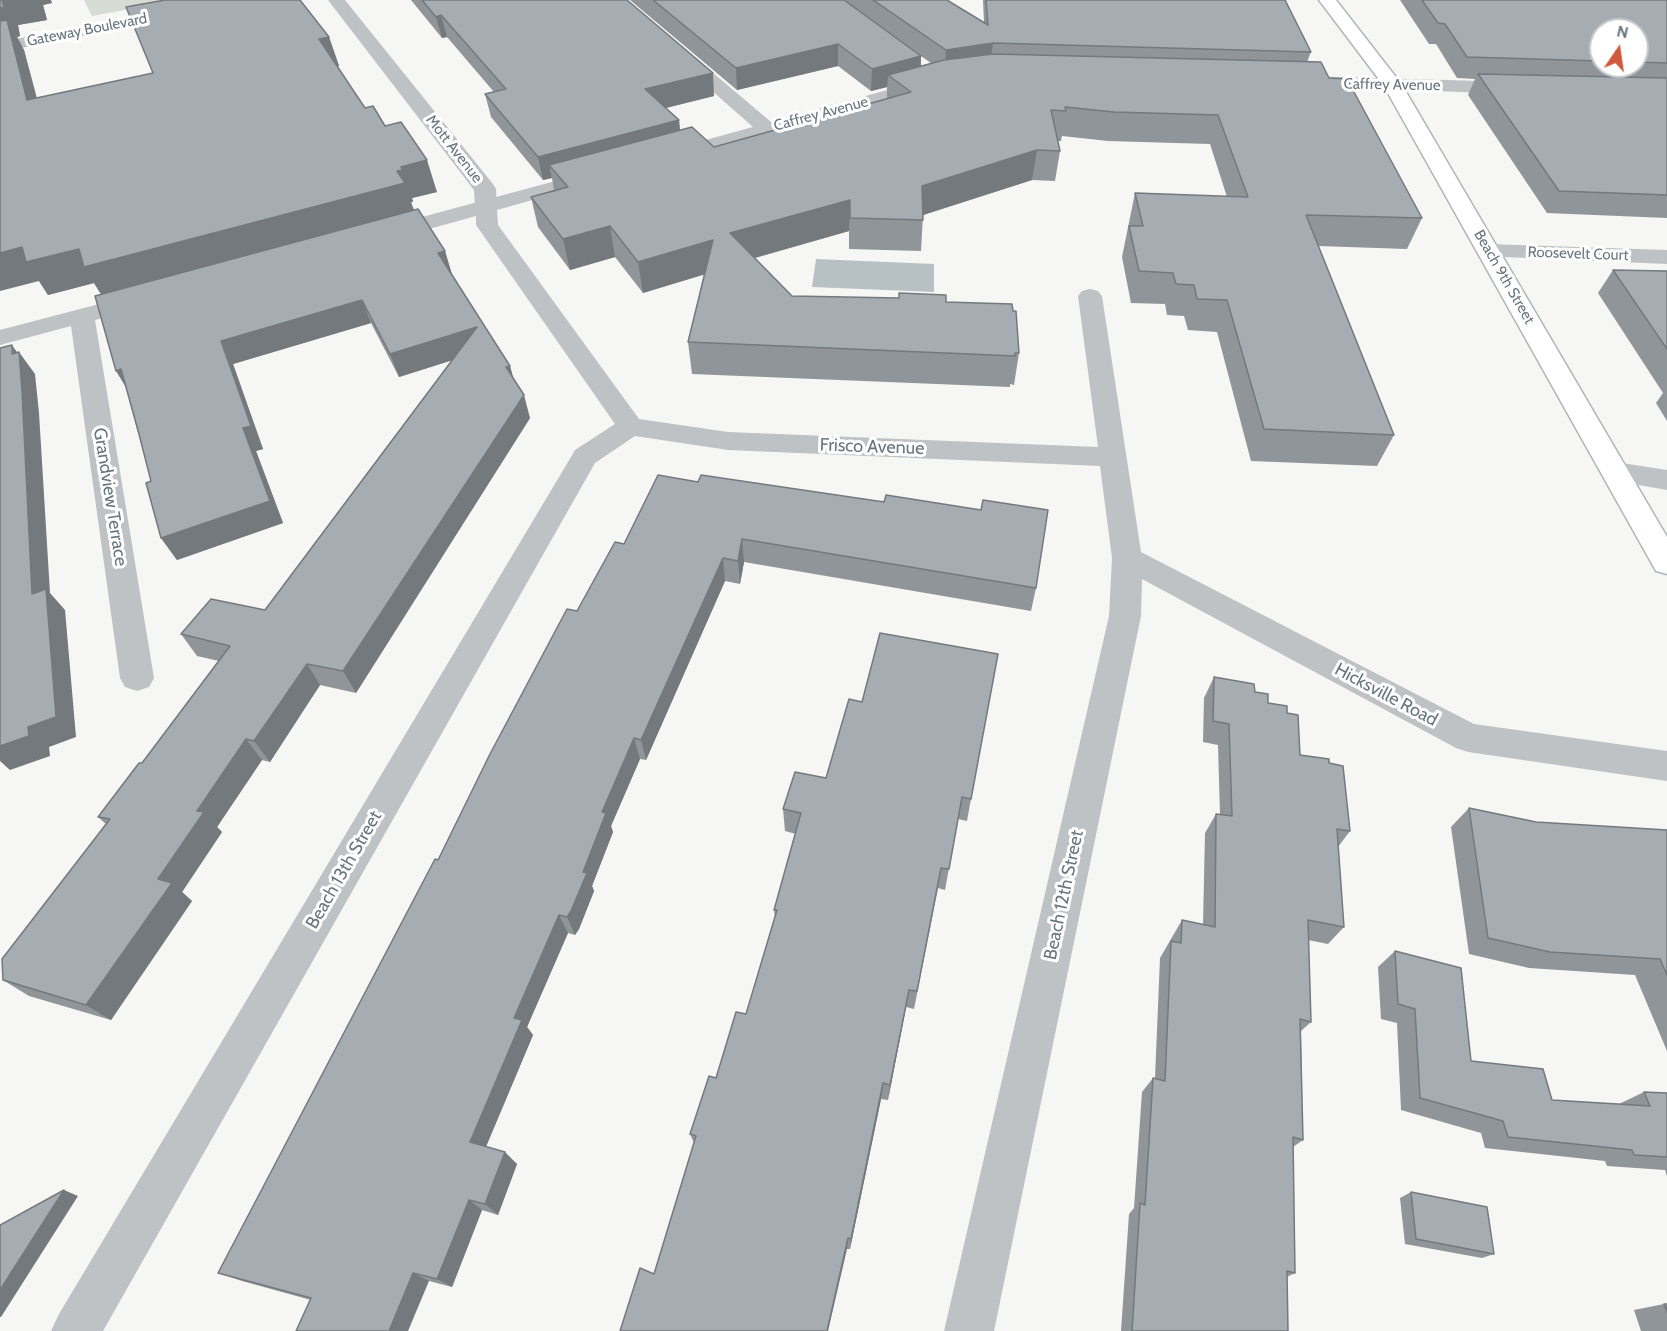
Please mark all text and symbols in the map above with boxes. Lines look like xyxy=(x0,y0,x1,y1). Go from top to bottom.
street label: Gateway Boulevard xyxy=(25,10,149,50)
north arrow xyxy=(1589,18,1649,78)
text: N xyxy=(1615,21,1630,42)
street label: Caffrey Avenue xyxy=(1343,75,1441,95)
street label: Caffrey Avenue xyxy=(772,93,870,135)
street label: Mott Avenue xyxy=(422,111,486,187)
street label: Beach 9th Street xyxy=(1470,227,1538,327)
street label: Roosevelt Court xyxy=(1527,243,1629,265)
street label: Grandview Terrace xyxy=(88,426,132,568)
street label: Frisco Avenue xyxy=(819,434,925,460)
street label: Hicksville Road xyxy=(1331,659,1441,731)
street label: Beach 13th Street xyxy=(302,807,386,933)
street label: Beach 12th Street xyxy=(1040,828,1088,962)

